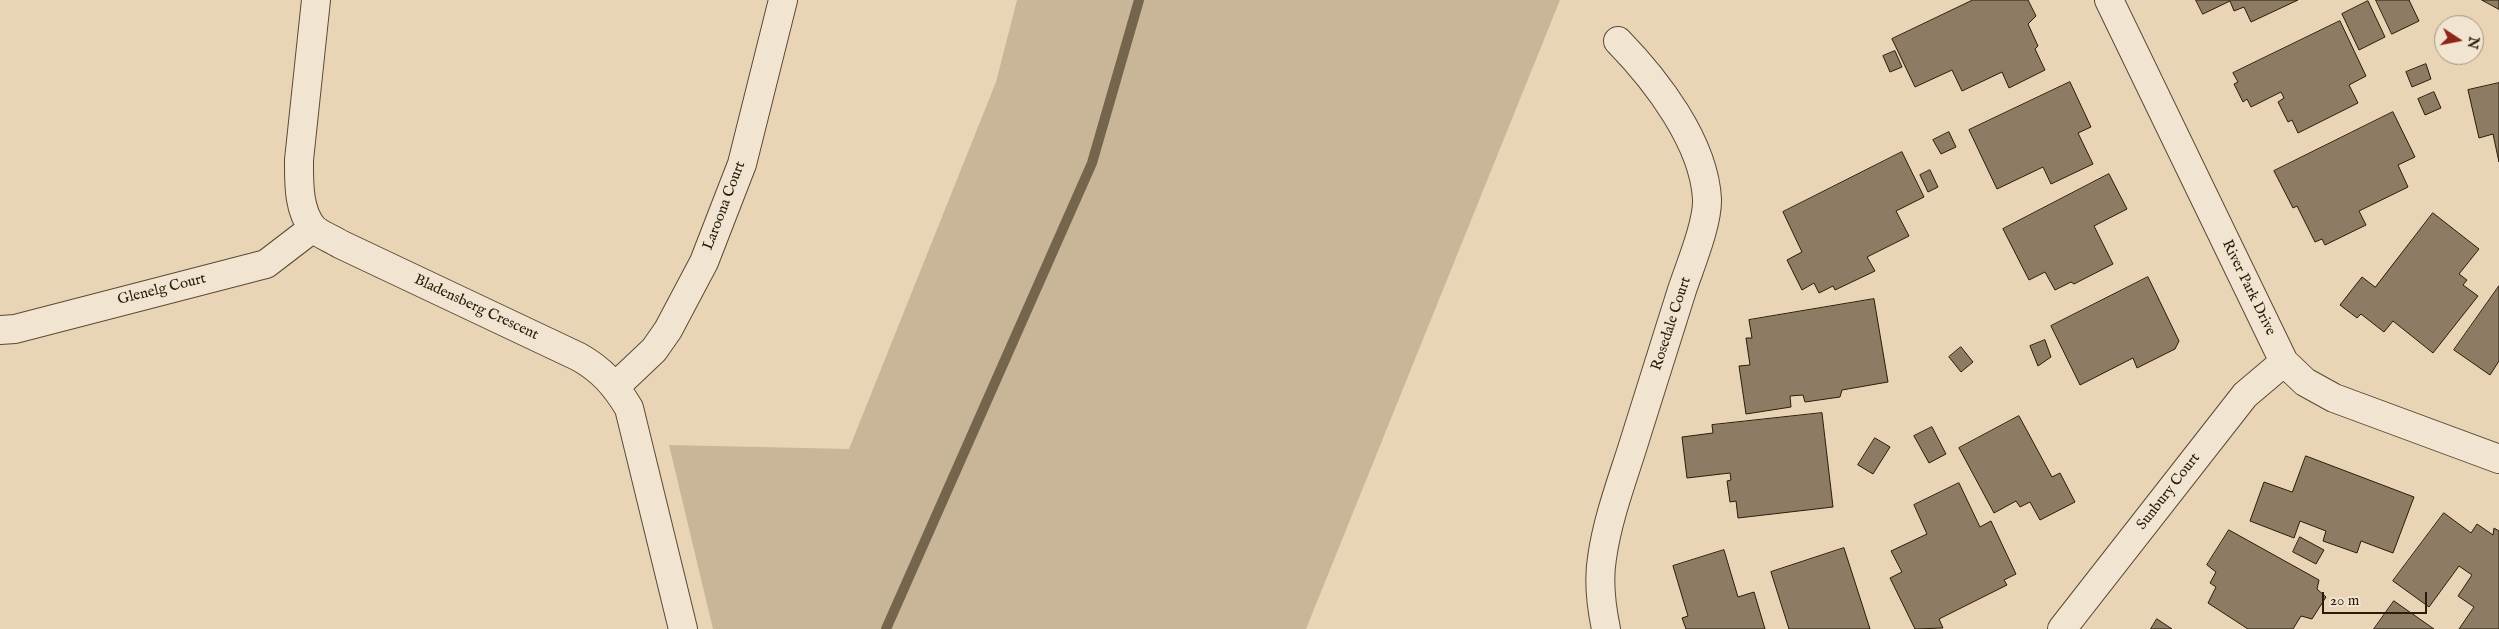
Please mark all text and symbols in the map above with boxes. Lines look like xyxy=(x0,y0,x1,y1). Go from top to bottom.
north arrow xyxy=(2434,15,2484,65)
text: N xyxy=(2463,35,2483,50)
street label: Laroona Court xyxy=(700,159,750,253)
street label: River Park Drive xyxy=(2217,237,2279,339)
street label: Glenelg Court xyxy=(116,270,208,310)
street label: Bladensberg Crescent xyxy=(411,271,541,345)
street label: Rosedale Court xyxy=(1648,275,1696,373)
street label: Sunbury Court xyxy=(2133,450,2205,534)
scale bar xyxy=(2324,582,2429,614)
text: 20 m xyxy=(2330,591,2359,610)

